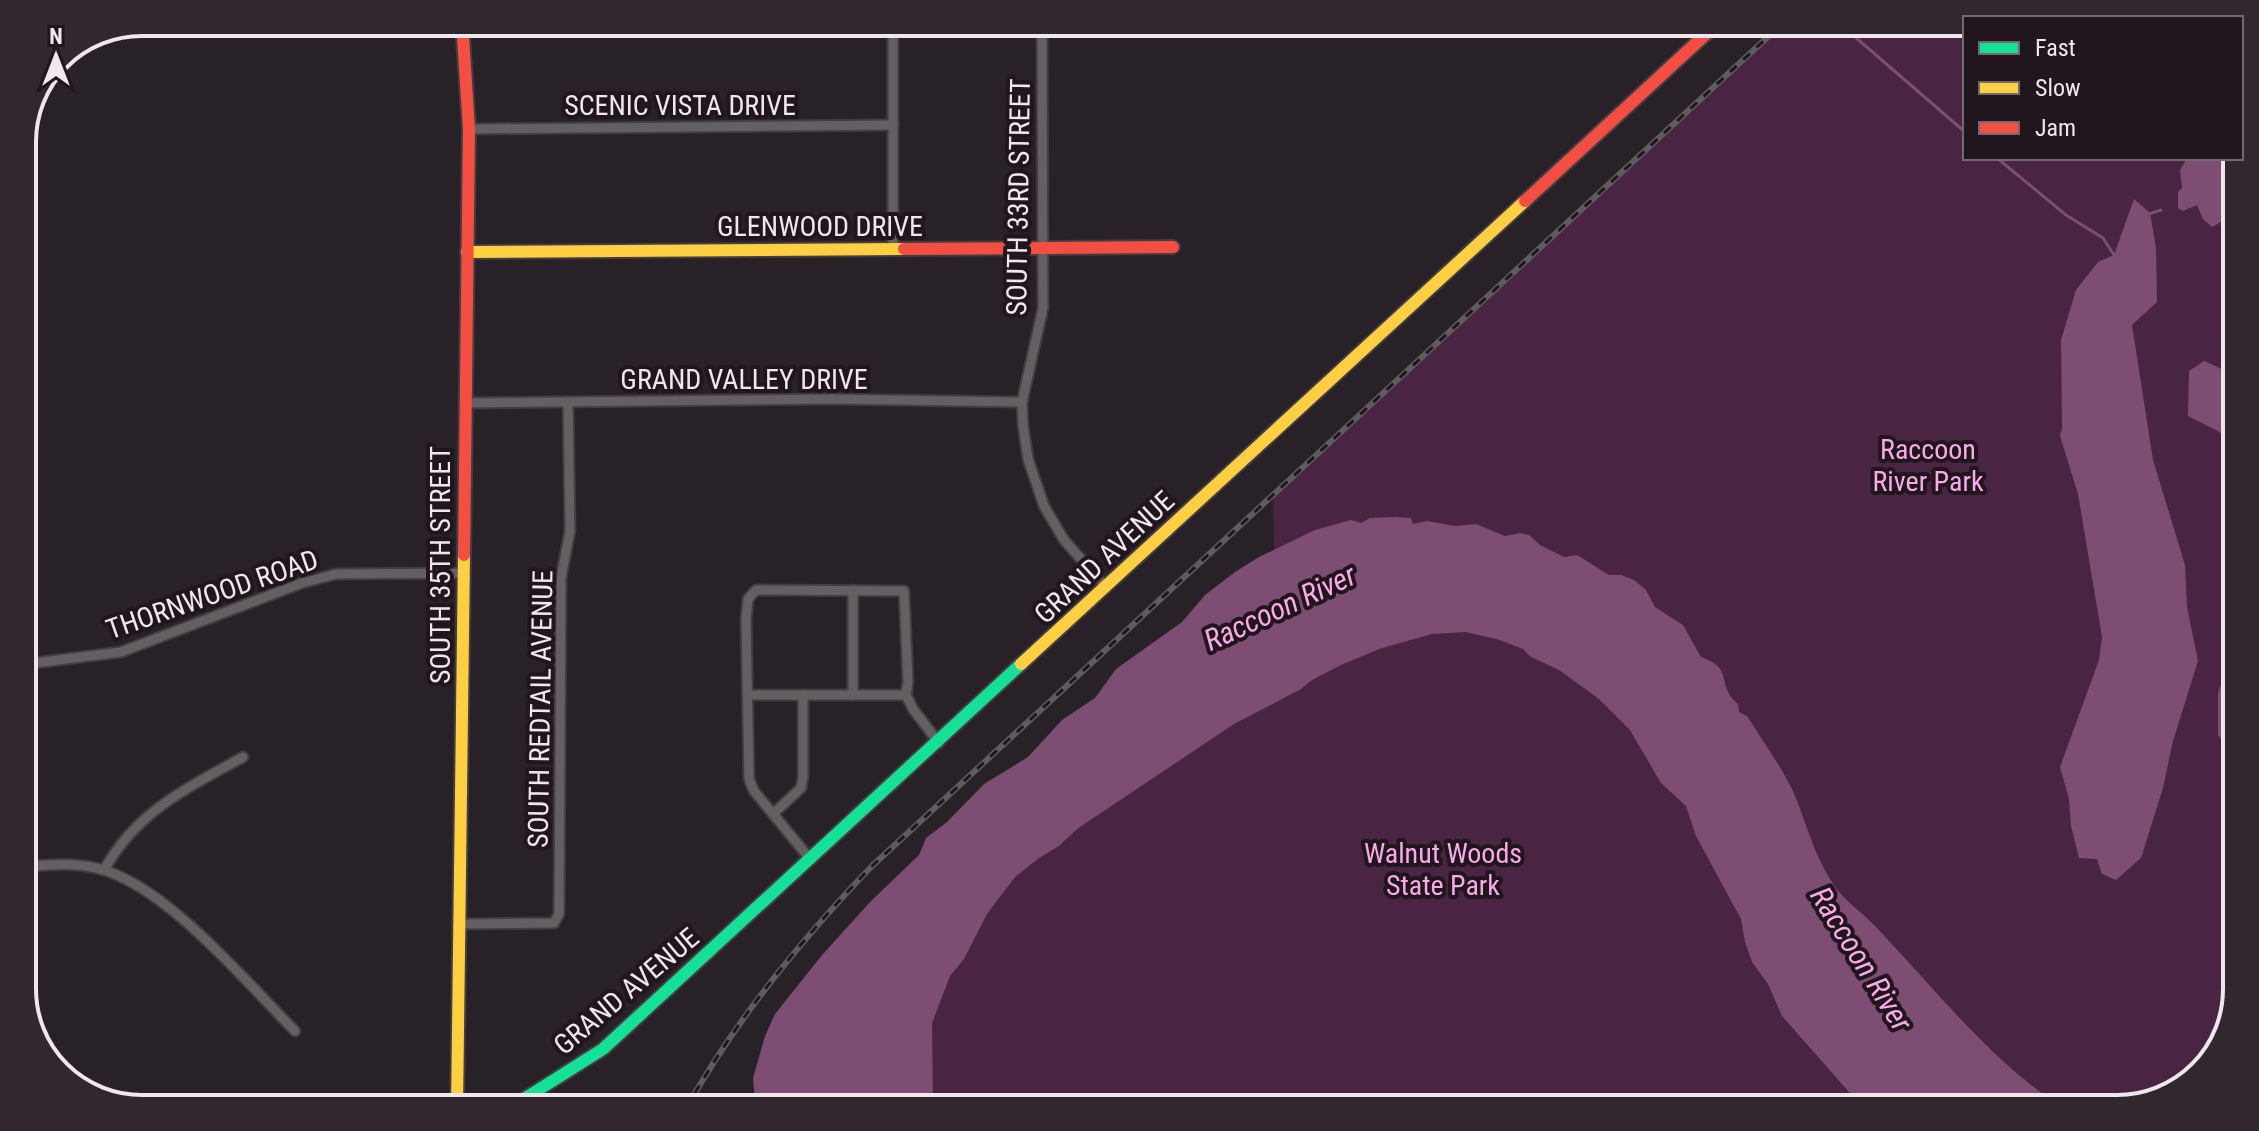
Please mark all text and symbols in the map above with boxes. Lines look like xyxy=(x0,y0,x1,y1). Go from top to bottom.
north arrow xyxy=(16,16,96,96)
legend xyxy=(1963,16,2243,160)
text: N xyxy=(49,24,63,49)
text: Fast xyxy=(2035,34,2076,62)
text: Slow xyxy=(2035,74,2081,102)
street label: SOUTH 33RD STREET xyxy=(1000,78,1037,316)
street label: SCENIC VISTA DRIVE xyxy=(564,89,796,122)
text: Jam xyxy=(2035,114,2076,142)
street label: GLENWOOD DRIVE xyxy=(717,210,923,243)
street label: GRAND VALLEY DRIVE xyxy=(620,363,868,396)
park label: Raccoon River Park xyxy=(1872,433,1984,498)
street label: SOUTH 35TH STREET xyxy=(424,446,457,684)
street label: GRAND AVENUE xyxy=(1028,484,1181,630)
street label: THORNWOOD ROAD xyxy=(102,543,322,646)
water label: Raccoon River xyxy=(1198,557,1362,658)
street label: SOUTH REDTAIL AVENUE xyxy=(522,570,559,848)
park label: Walnut Woods State Park xyxy=(1364,837,1522,902)
water label: Raccoon River xyxy=(1803,880,1920,1038)
street label: GRAND AVENUE xyxy=(547,921,705,1062)

